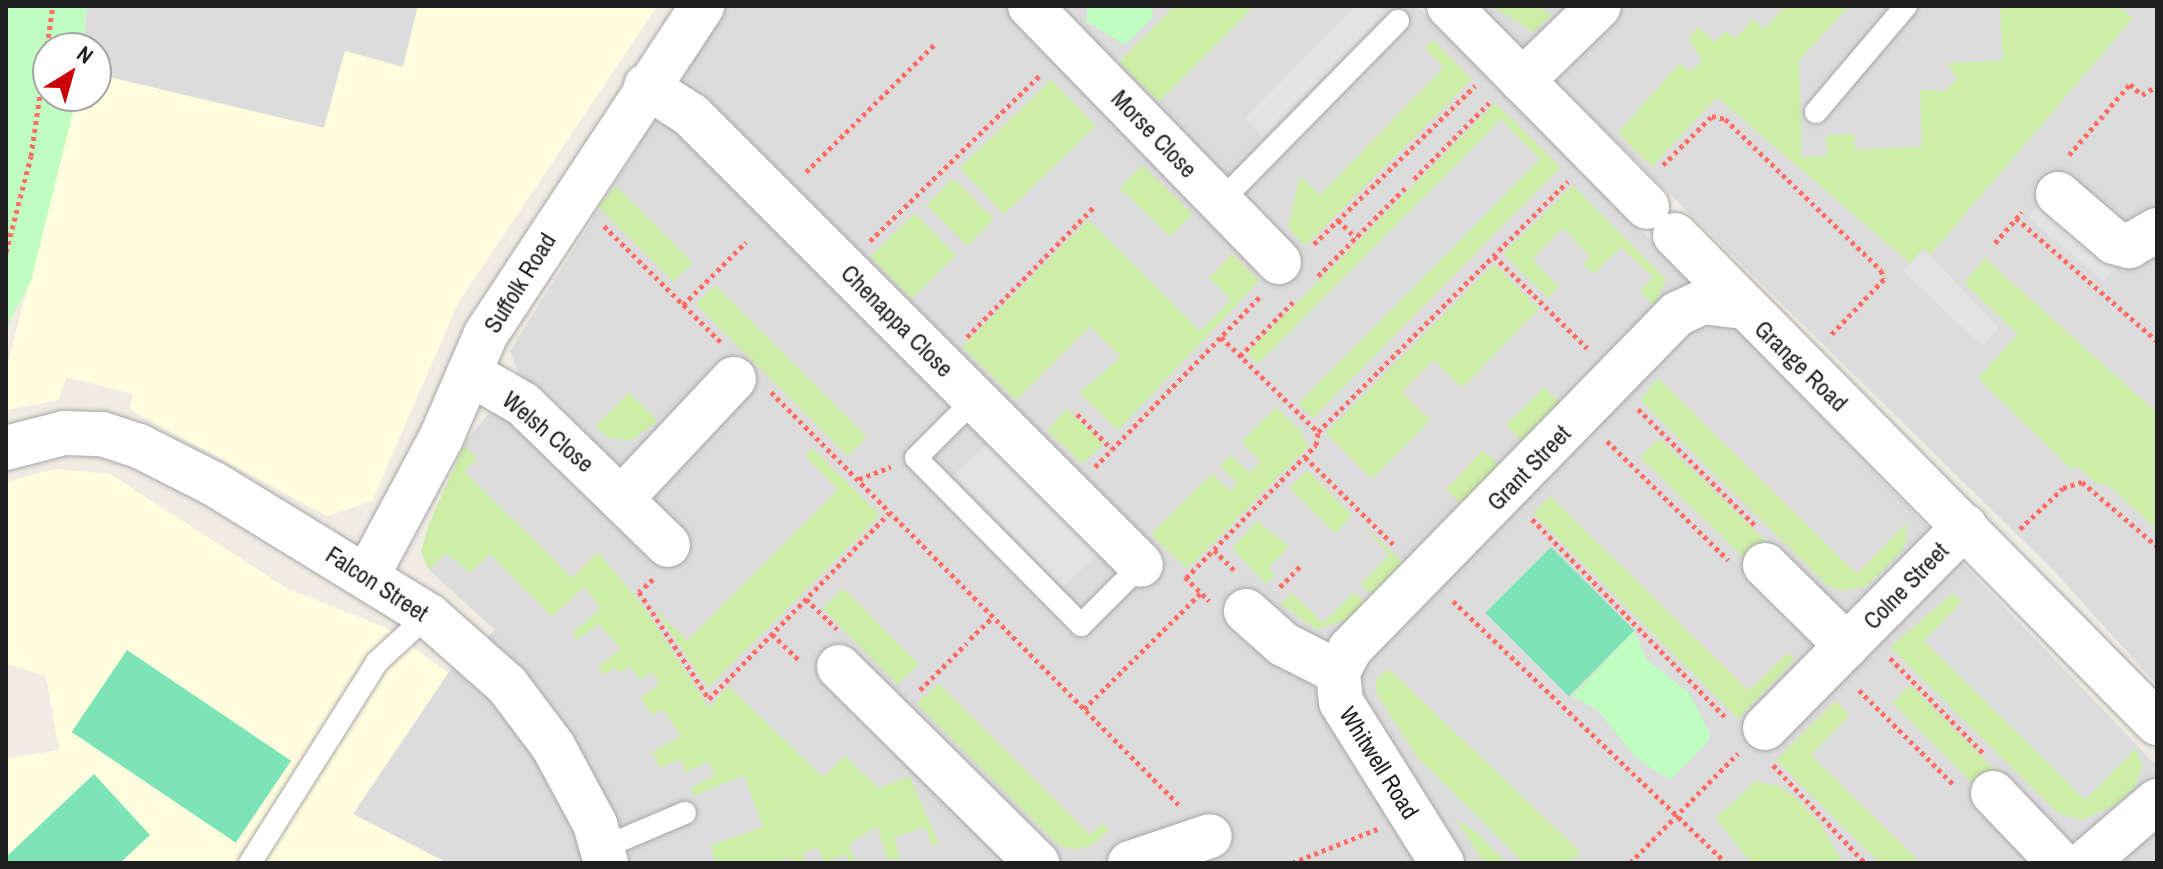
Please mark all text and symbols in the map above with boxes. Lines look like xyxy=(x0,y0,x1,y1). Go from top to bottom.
north arrow xyxy=(32,32,112,112)
text: N xyxy=(71,39,99,70)
street label: Morse Close xyxy=(1105,84,1203,184)
street label: Suffolk Road xyxy=(478,228,562,338)
street label: Chenappa Close xyxy=(835,259,959,383)
street label: Grange Road xyxy=(1749,315,1853,417)
street label: Welsh Close xyxy=(497,386,599,478)
street label: Grant Street xyxy=(1481,419,1577,517)
street label: Colne Street xyxy=(1858,537,1954,635)
street label: Falcon Street xyxy=(320,540,434,628)
street label: Whitwell Road xyxy=(1333,702,1425,824)

